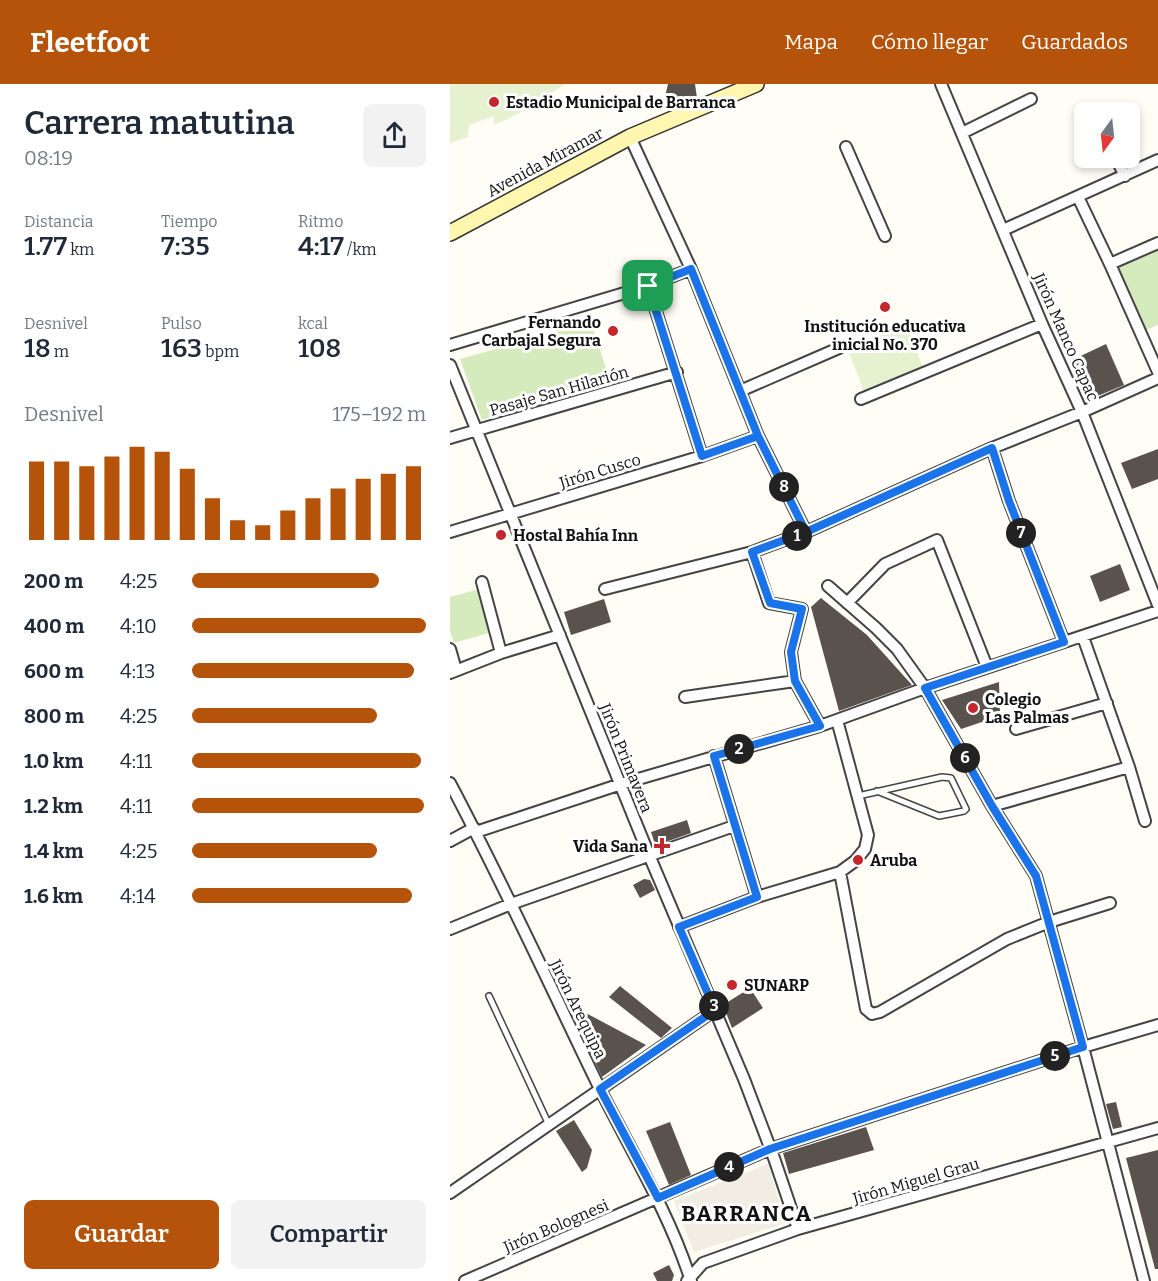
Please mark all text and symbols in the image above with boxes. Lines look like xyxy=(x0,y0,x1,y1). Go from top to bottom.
text: Fleetfoot xyxy=(30,26,150,59)
text: Mapa xyxy=(784,29,838,55)
text: Cómo llegar xyxy=(871,29,988,55)
text: Guardados xyxy=(1021,29,1128,55)
place label: Estadio Municipal de Barranca xyxy=(506,93,736,112)
marker: Estadio Municipal de Barranca xyxy=(487,95,501,109)
north arrow xyxy=(1074,102,1140,168)
map controls xyxy=(1074,102,1140,168)
text: Carrera matutina xyxy=(24,103,295,143)
button: share xyxy=(363,104,426,167)
street label: Avenida Miramar xyxy=(484,123,606,201)
text: 08:19 xyxy=(24,146,73,170)
text: Distancia xyxy=(24,212,93,231)
text: Tiempo xyxy=(161,212,218,231)
text: Ritmo xyxy=(298,212,343,231)
text: 1.77 xyxy=(24,231,67,262)
text: 7:35 xyxy=(161,231,210,262)
text: 4:17 xyxy=(298,231,344,262)
text: km xyxy=(67,240,94,259)
text: /km xyxy=(344,240,376,259)
pin xyxy=(622,260,673,311)
icon: arrive xyxy=(631,269,664,302)
street label: Jirón Manco Capac xyxy=(1029,269,1103,404)
marker: Institución educativa inicial No. 370 xyxy=(878,300,892,314)
place label: Fernando Carbajal Segura xyxy=(481,313,601,350)
text: Desnivel xyxy=(24,314,88,333)
text: Pulso xyxy=(161,314,202,333)
text: kcal xyxy=(298,314,328,333)
place label: Institución educativa inicial No. 370 xyxy=(804,317,966,354)
marker: Fernando Carbajal Segura xyxy=(606,324,620,338)
text: 18 xyxy=(24,333,51,364)
text: 163 xyxy=(161,333,202,364)
text: 108 xyxy=(298,333,341,364)
text: m xyxy=(51,342,69,361)
text: bpm xyxy=(202,342,239,361)
street label: Pasaje San Hilarión xyxy=(487,362,631,420)
text: Desnivel xyxy=(24,402,104,426)
text: 175–192 m xyxy=(332,402,426,426)
street label: Jirón Cusco xyxy=(556,450,643,493)
pin: 8 xyxy=(769,472,799,502)
text: 8 xyxy=(779,477,789,496)
pin: 7 xyxy=(1006,518,1036,548)
pin: 1 xyxy=(782,521,812,551)
text: 7 xyxy=(1017,523,1025,542)
place label: Hostal Bahía Inn xyxy=(513,526,639,545)
text: 1 xyxy=(794,526,800,545)
marker: Hostal Bahía Inn xyxy=(494,528,508,542)
text: 200 m xyxy=(24,569,83,593)
text: 4:25 xyxy=(120,569,157,593)
text: 400 m xyxy=(24,614,84,638)
text: 4:10 xyxy=(120,614,157,638)
text: 600 m xyxy=(24,659,84,683)
text: 4:13 xyxy=(120,659,155,683)
place label: Colegio Las Palmas xyxy=(985,690,1069,727)
street label: Jirón Primavera xyxy=(595,700,657,816)
marker: Colegio Las Palmas xyxy=(966,701,980,715)
text: 800 m xyxy=(24,704,84,728)
text: 4:25 xyxy=(120,704,157,728)
pin: 2 xyxy=(724,734,754,764)
text: 2 xyxy=(734,739,744,758)
pin: 6 xyxy=(950,743,980,773)
text: 6 xyxy=(960,748,970,767)
text: 1.0 km xyxy=(24,749,84,773)
text: 4:11 xyxy=(120,749,152,773)
text: 1.2 km xyxy=(24,794,83,818)
text: 4:11 xyxy=(120,794,152,818)
place label: Vida Sana xyxy=(573,837,648,856)
marker: Vida Sana xyxy=(653,837,671,855)
text: 1.4 km xyxy=(24,839,84,863)
text: 4:25 xyxy=(120,839,157,863)
place label: Aruba xyxy=(870,851,917,870)
marker: Aruba xyxy=(851,853,865,867)
text: 1.6 km xyxy=(24,884,83,908)
text: 4:14 xyxy=(120,884,156,908)
street label: Jirón Arequipa xyxy=(545,955,610,1062)
place label: SUNARP xyxy=(744,976,809,995)
marker: SUNARP xyxy=(725,978,739,992)
pin: 3 xyxy=(699,991,729,1021)
text: 3 xyxy=(709,996,719,1015)
pin: 5 xyxy=(1040,1041,1070,1071)
text: 5 xyxy=(1051,1046,1059,1065)
pin: 4 xyxy=(714,1152,744,1182)
street label: Jirón Miguel Grau xyxy=(850,1154,982,1208)
text: 4 xyxy=(724,1157,734,1176)
street label: Jirón Bolognesi xyxy=(500,1195,612,1257)
button: Guardar xyxy=(24,1200,219,1269)
button: Compartir xyxy=(231,1200,426,1269)
district label: BARRANCA xyxy=(681,1200,813,1227)

